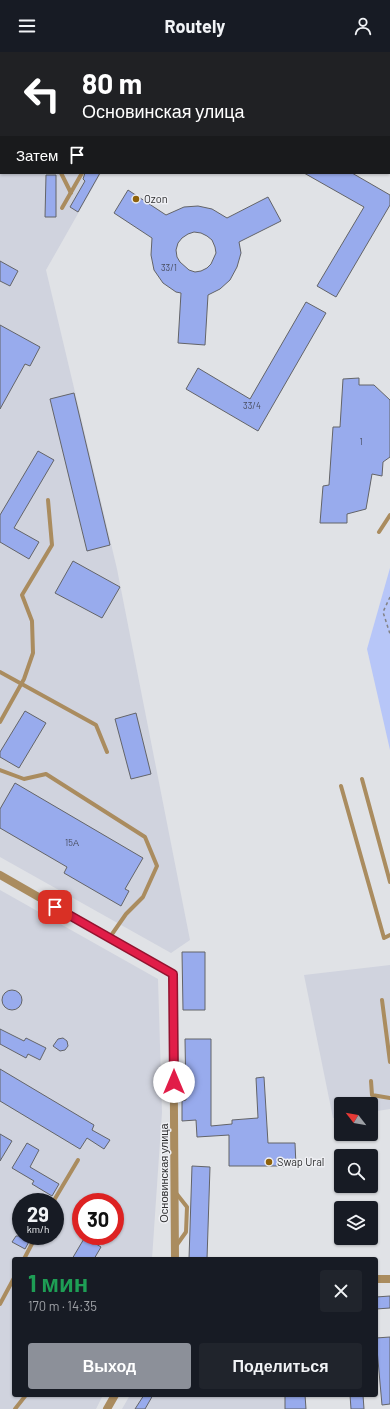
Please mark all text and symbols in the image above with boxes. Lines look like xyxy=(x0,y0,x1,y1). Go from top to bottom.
icon: menu xyxy=(16,15,38,37)
text: Routely xyxy=(165,15,225,37)
icon: person xyxy=(352,15,374,37)
text: 80 m xyxy=(82,66,142,100)
icon: left xyxy=(16,68,68,120)
text: Основинская улица xyxy=(82,100,245,122)
icon: arrive xyxy=(66,144,88,166)
text: Затем xyxy=(16,146,58,164)
place label: Ozon xyxy=(144,192,168,205)
marker: Ozon xyxy=(131,194,141,204)
house number: 33/1 xyxy=(161,262,177,273)
house number: 33/4 xyxy=(243,400,261,411)
house number: 1 xyxy=(359,436,363,447)
house number: 15А xyxy=(65,837,79,848)
pin xyxy=(38,890,72,924)
icon: arrive xyxy=(44,896,66,918)
position arrow xyxy=(153,1061,195,1103)
north arrow xyxy=(334,1097,378,1141)
map controls xyxy=(334,1097,378,1245)
street label: Основинская улица xyxy=(157,1122,170,1223)
button: search xyxy=(334,1149,378,1193)
place label: Swap Ural xyxy=(277,1155,324,1168)
marker: Swap Ural xyxy=(264,1157,274,1167)
speed limit sign: 30 xyxy=(72,1193,124,1245)
button: layers xyxy=(334,1201,378,1245)
text: 29 xyxy=(27,1202,49,1226)
text: km/h xyxy=(27,1223,49,1235)
text: 1 мин xyxy=(28,1268,88,1297)
button: close xyxy=(320,1270,362,1312)
text: 170 m · 14:35 xyxy=(28,1298,97,1314)
button: Выход xyxy=(28,1343,191,1389)
button: Поделиться xyxy=(199,1343,362,1389)

